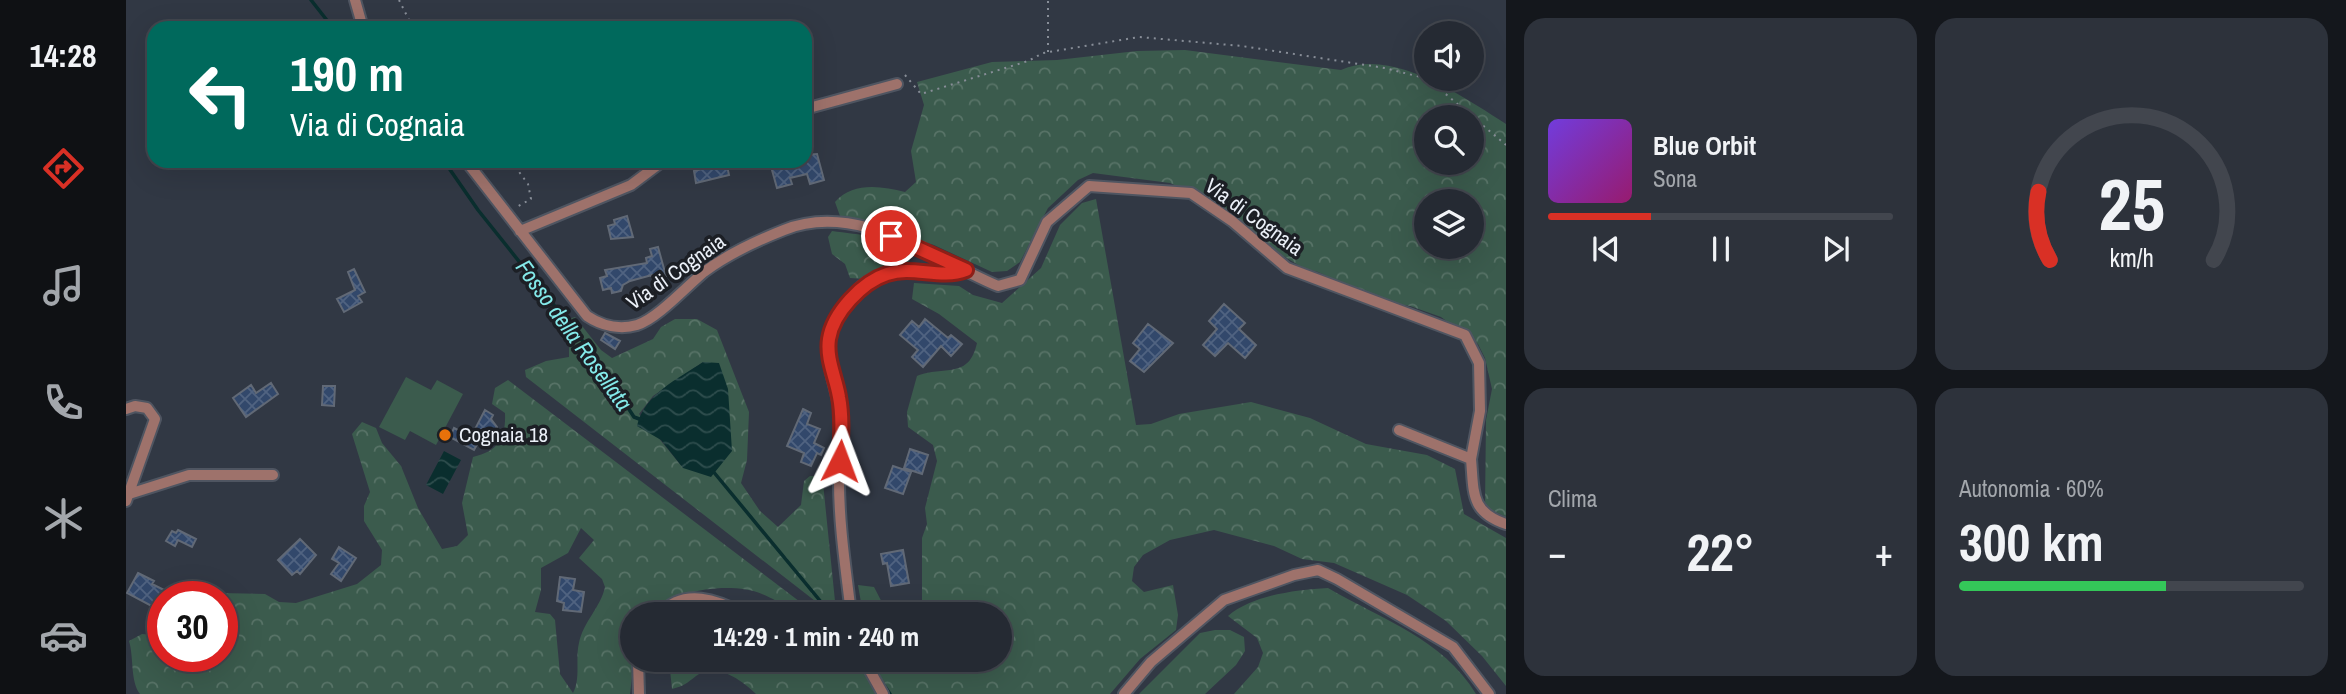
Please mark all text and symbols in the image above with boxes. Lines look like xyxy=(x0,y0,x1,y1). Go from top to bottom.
map controls xyxy=(1414,21,1484,259)
button: sound xyxy=(1414,21,1484,91)
text: 14:28 xyxy=(29,34,97,77)
text: 190 m xyxy=(290,40,404,106)
icon: left xyxy=(175,49,266,140)
text: Via di Cognaia xyxy=(290,103,465,146)
button: search xyxy=(1414,105,1484,175)
text: Blue Orbit xyxy=(1653,128,1756,163)
icon: directions xyxy=(39,144,88,193)
text: 25 xyxy=(2098,155,2165,253)
text: Sona xyxy=(1653,163,1697,194)
street label: Via di Cognaia xyxy=(1199,171,1310,262)
button: layers xyxy=(1414,189,1484,259)
pin xyxy=(861,206,921,266)
icon: arrive xyxy=(872,217,910,255)
street label: Via di Cognaia xyxy=(620,227,731,316)
icon: previous xyxy=(1587,230,1625,268)
icon: pause xyxy=(1702,230,1740,268)
icon: next xyxy=(1817,230,1855,268)
text: km/h xyxy=(2109,241,2154,275)
water label: Fosso della Rosellata xyxy=(509,253,640,416)
icon: music xyxy=(39,261,88,310)
icon: phone xyxy=(39,378,88,427)
place label: Cognaia 18 xyxy=(459,420,548,449)
position arrow xyxy=(803,424,877,498)
marker: Cognaia 18 xyxy=(437,427,453,443)
text: Autonomia · 60% xyxy=(1959,473,2104,504)
text: Clima xyxy=(1548,483,1597,514)
icon: climate xyxy=(39,494,88,543)
text: 300 km xyxy=(1959,507,2104,577)
text: 22° xyxy=(1686,517,1755,587)
text: − xyxy=(1548,527,1566,578)
text: + xyxy=(1875,527,1893,578)
speed limit sign: 30 xyxy=(147,581,238,672)
icon: car xyxy=(39,611,88,660)
text: 14:29 · 1 min · 240 m xyxy=(713,619,919,654)

